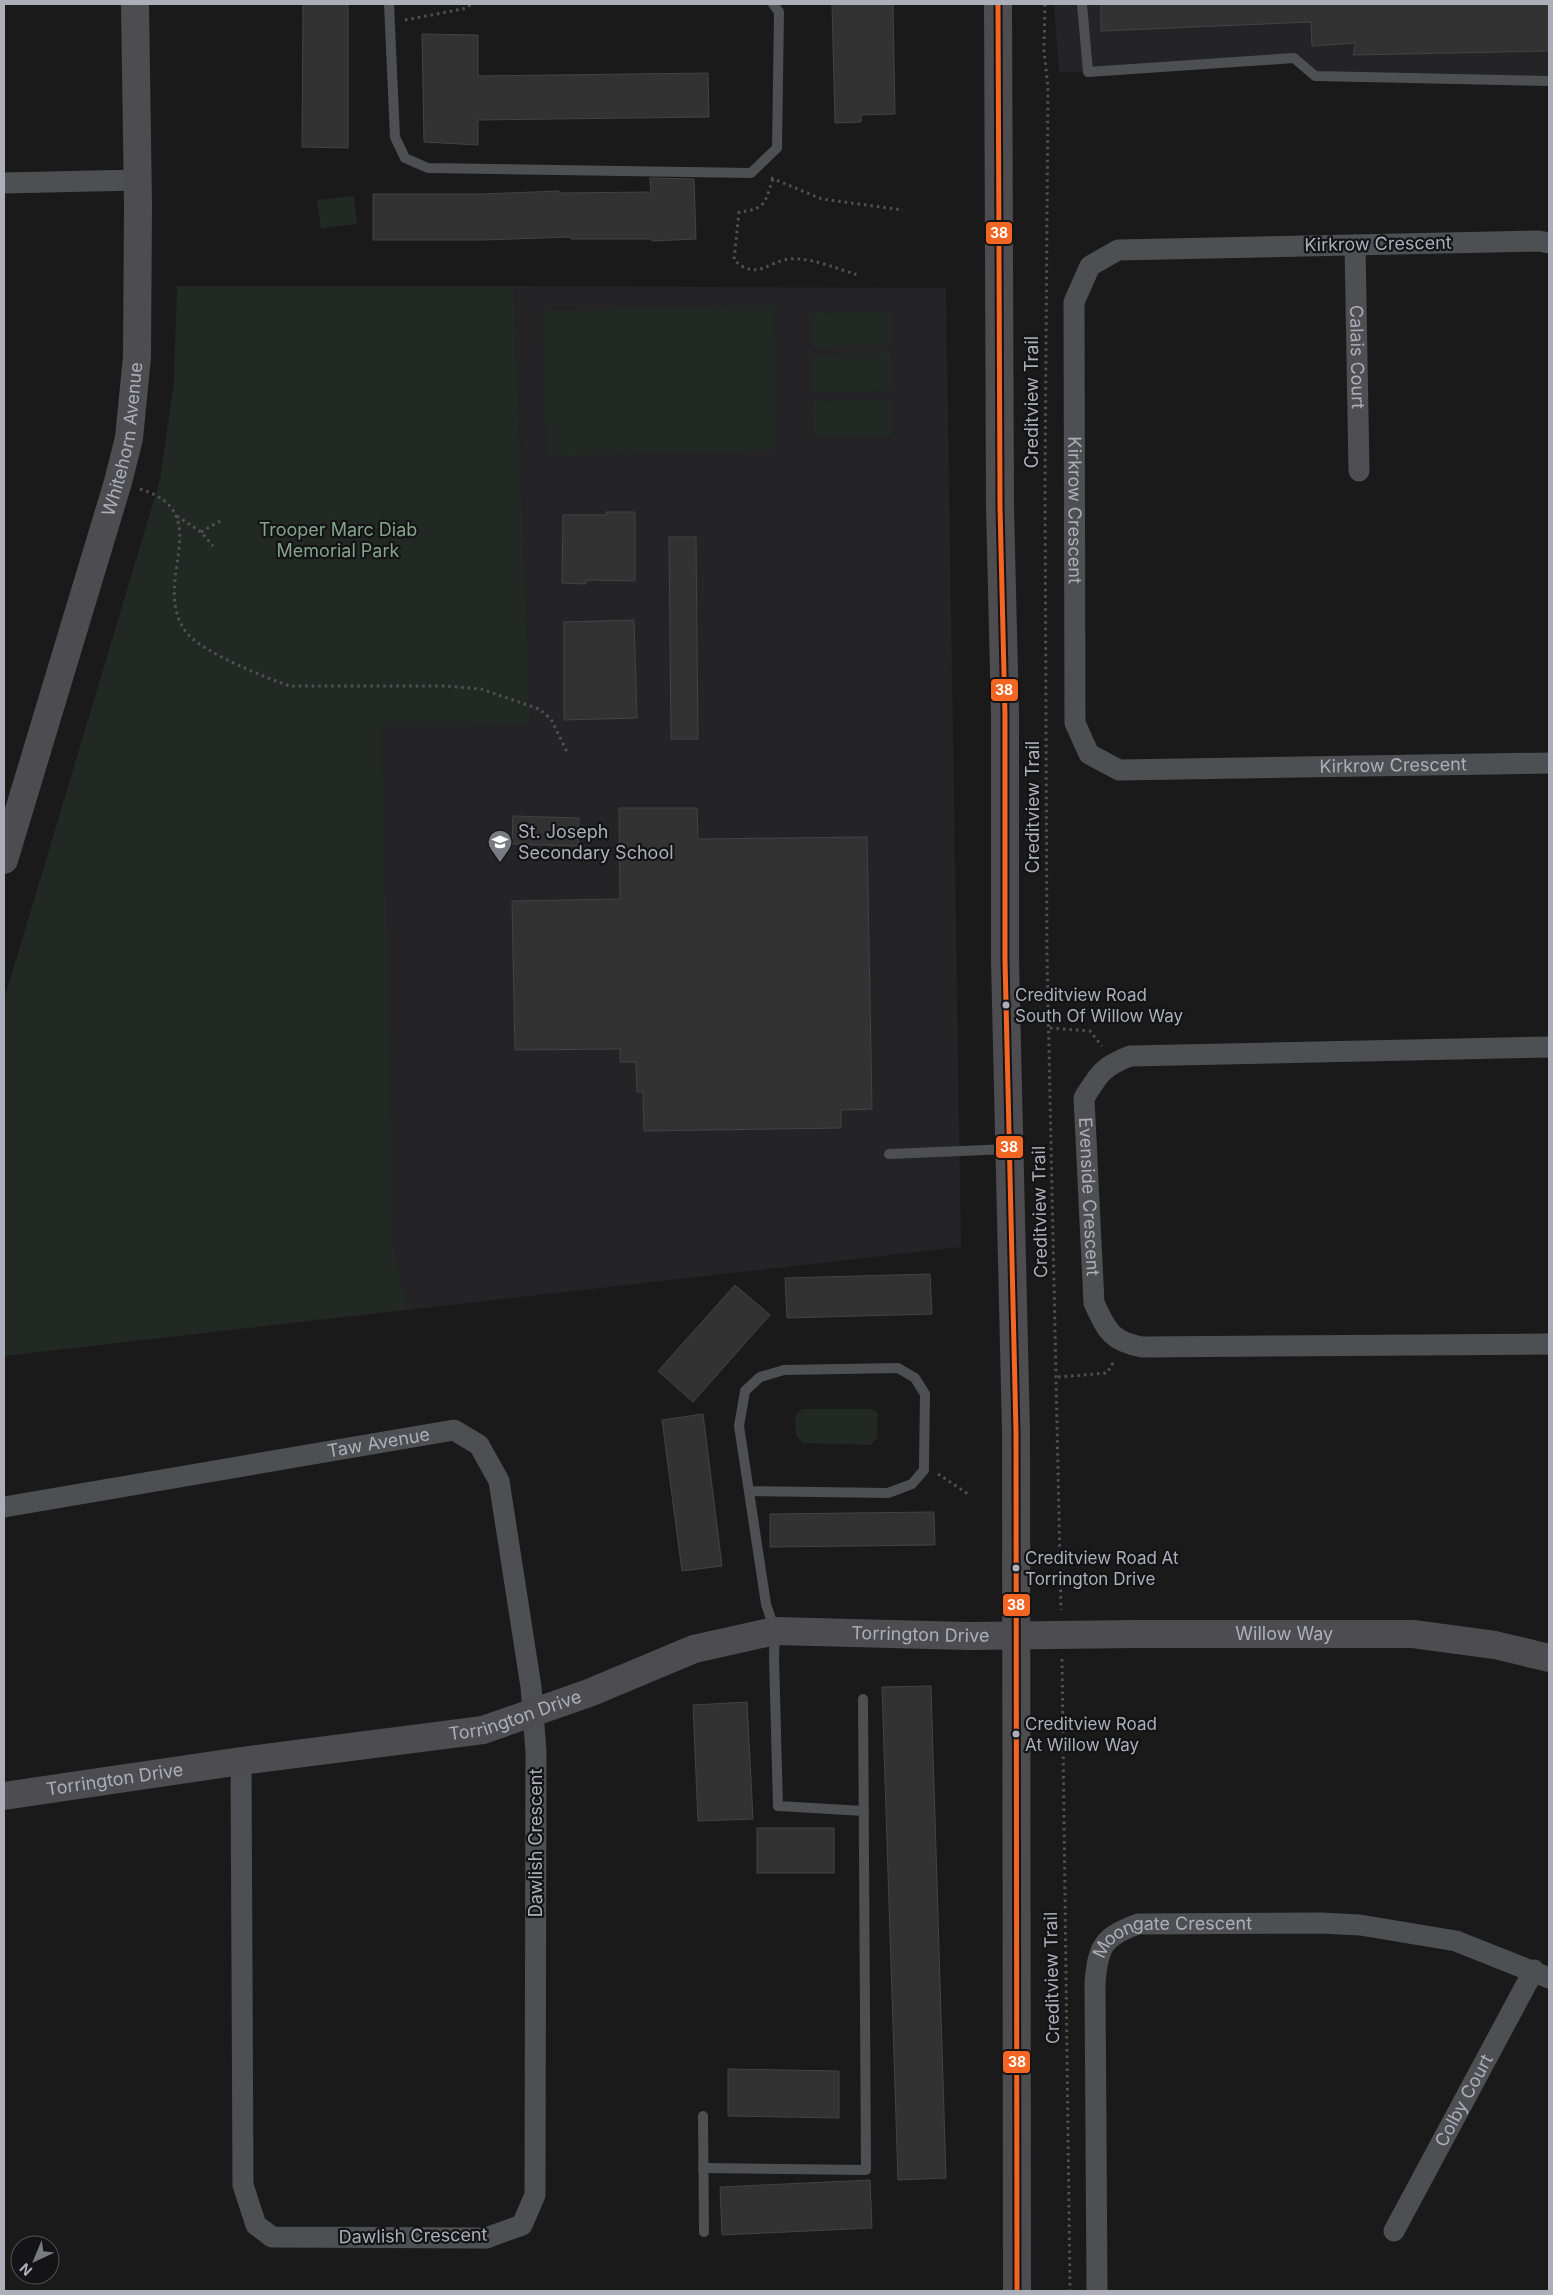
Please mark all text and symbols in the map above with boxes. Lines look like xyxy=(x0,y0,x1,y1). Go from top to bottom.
line badge: 38 xyxy=(985,221,1013,245)
text: 38 xyxy=(990,224,1008,241)
street label: Kirkrow Crescent xyxy=(1304,232,1452,255)
street label: Calais Court xyxy=(1346,305,1369,409)
street label: Creditview Trail xyxy=(1021,336,1042,468)
street label: Whitehorn Avenue xyxy=(97,361,146,518)
street label: Kirkrow Crescent xyxy=(1064,436,1086,584)
park label: Trooper Marc Diab Memorial Park xyxy=(259,519,417,561)
line badge: 38 xyxy=(990,678,1019,702)
text: 38 xyxy=(995,681,1013,698)
street label: Creditview Trail xyxy=(1022,741,1043,873)
street label: Kirkrow Crescent xyxy=(1319,753,1467,777)
place label: St. Joseph Secondary School xyxy=(518,821,674,863)
school or university icon: St. Joseph Secondary School xyxy=(487,829,513,863)
place label: Creditview Road South Of Willow Way xyxy=(1015,985,1183,1026)
marker: Creditview Road South Of Willow Way xyxy=(1001,1000,1011,1010)
street label: Evenside Crescent xyxy=(1075,1117,1104,1277)
line badge: 38 xyxy=(995,1135,1024,1159)
text: 38 xyxy=(1000,1138,1018,1155)
street label: Creditview Trail xyxy=(1028,1146,1051,1278)
street label: Taw Avenue xyxy=(326,1423,431,1461)
place label: Creditview Road At Torrington Drive xyxy=(1025,1548,1179,1589)
marker: Creditview Road At Torrington Drive xyxy=(1011,1563,1021,1573)
line badge: 38 xyxy=(1002,1593,1031,1617)
text: 38 xyxy=(1007,1596,1025,1613)
street label: Torrington Drive xyxy=(851,1622,989,1646)
street label: Willow Way xyxy=(1235,1623,1333,1644)
street label: Torrington Drive xyxy=(447,1686,584,1744)
place label: Creditview Road At Willow Way xyxy=(1025,1714,1157,1755)
marker: Creditview Road At Willow Way xyxy=(1011,1729,1021,1739)
street label: Torrington Drive xyxy=(45,1759,185,1800)
street label: Dawlish Crescent xyxy=(525,1769,546,1917)
street label: Creditview Trail xyxy=(1040,1912,1063,2044)
street label: Moongate Crescent xyxy=(1088,1912,1252,1961)
line badge: 38 xyxy=(1002,2050,1031,2074)
street label: Colby Court xyxy=(1430,2050,1497,2150)
text: 38 xyxy=(1008,2053,1026,2070)
street label: Dawlish Crescent xyxy=(338,2224,488,2247)
north arrow xyxy=(10,2235,60,2285)
text: N xyxy=(16,2260,35,2280)

